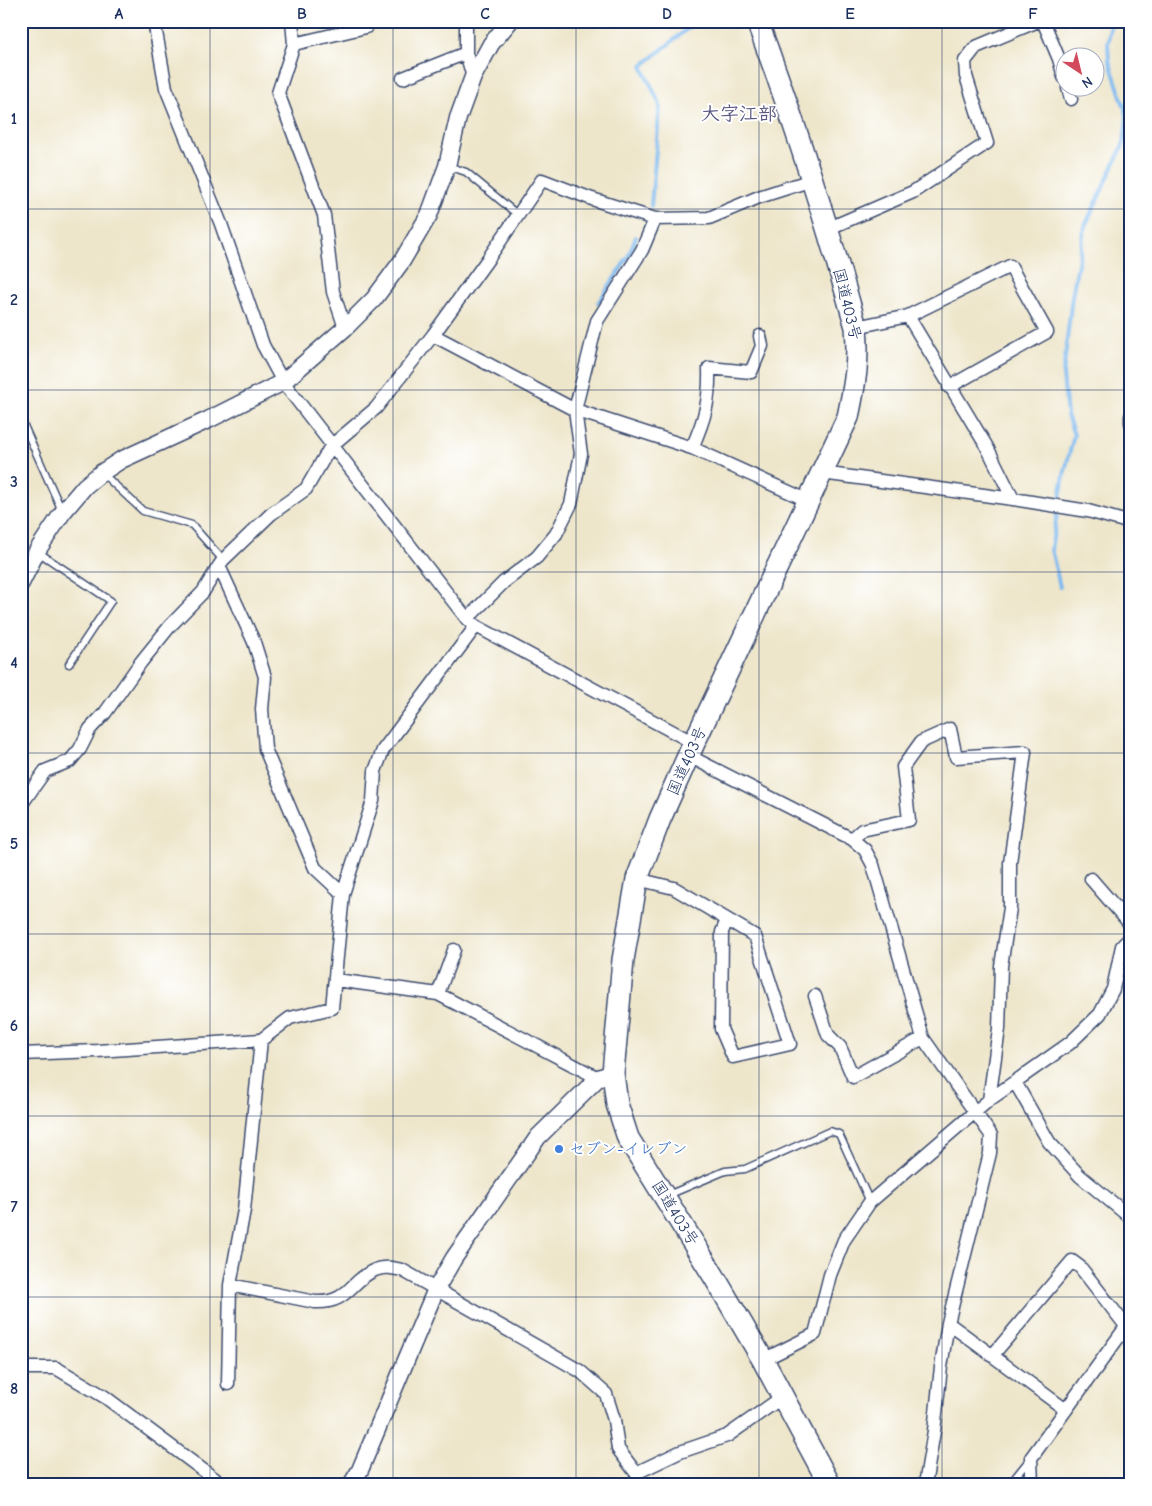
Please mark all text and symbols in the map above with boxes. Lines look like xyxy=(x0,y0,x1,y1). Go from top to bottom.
text: A xyxy=(115,5,124,23)
text: B xyxy=(297,5,307,23)
text: C xyxy=(480,5,490,23)
text: D xyxy=(662,5,672,23)
text: E xyxy=(845,5,855,23)
text: F xyxy=(1028,5,1038,23)
north arrow xyxy=(1054,48,1104,98)
text: N xyxy=(1079,73,1096,92)
district label: 大字江部 xyxy=(701,103,777,125)
text: 1 xyxy=(11,110,17,128)
street label: 国道403号 xyxy=(829,266,865,342)
text: 2 xyxy=(10,291,18,309)
text: 3 xyxy=(10,473,18,491)
text: 4 xyxy=(10,654,18,672)
street label: 国道403号 xyxy=(664,724,710,798)
text: 5 xyxy=(10,835,18,853)
text: 6 xyxy=(10,1017,18,1035)
place label: セブン-イレブン xyxy=(569,1140,687,1158)
marker: セブン-イレブン xyxy=(553,1143,565,1155)
street label: 国道403号 xyxy=(648,1177,702,1249)
text: 7 xyxy=(10,1198,18,1216)
text: 8 xyxy=(10,1380,18,1398)

